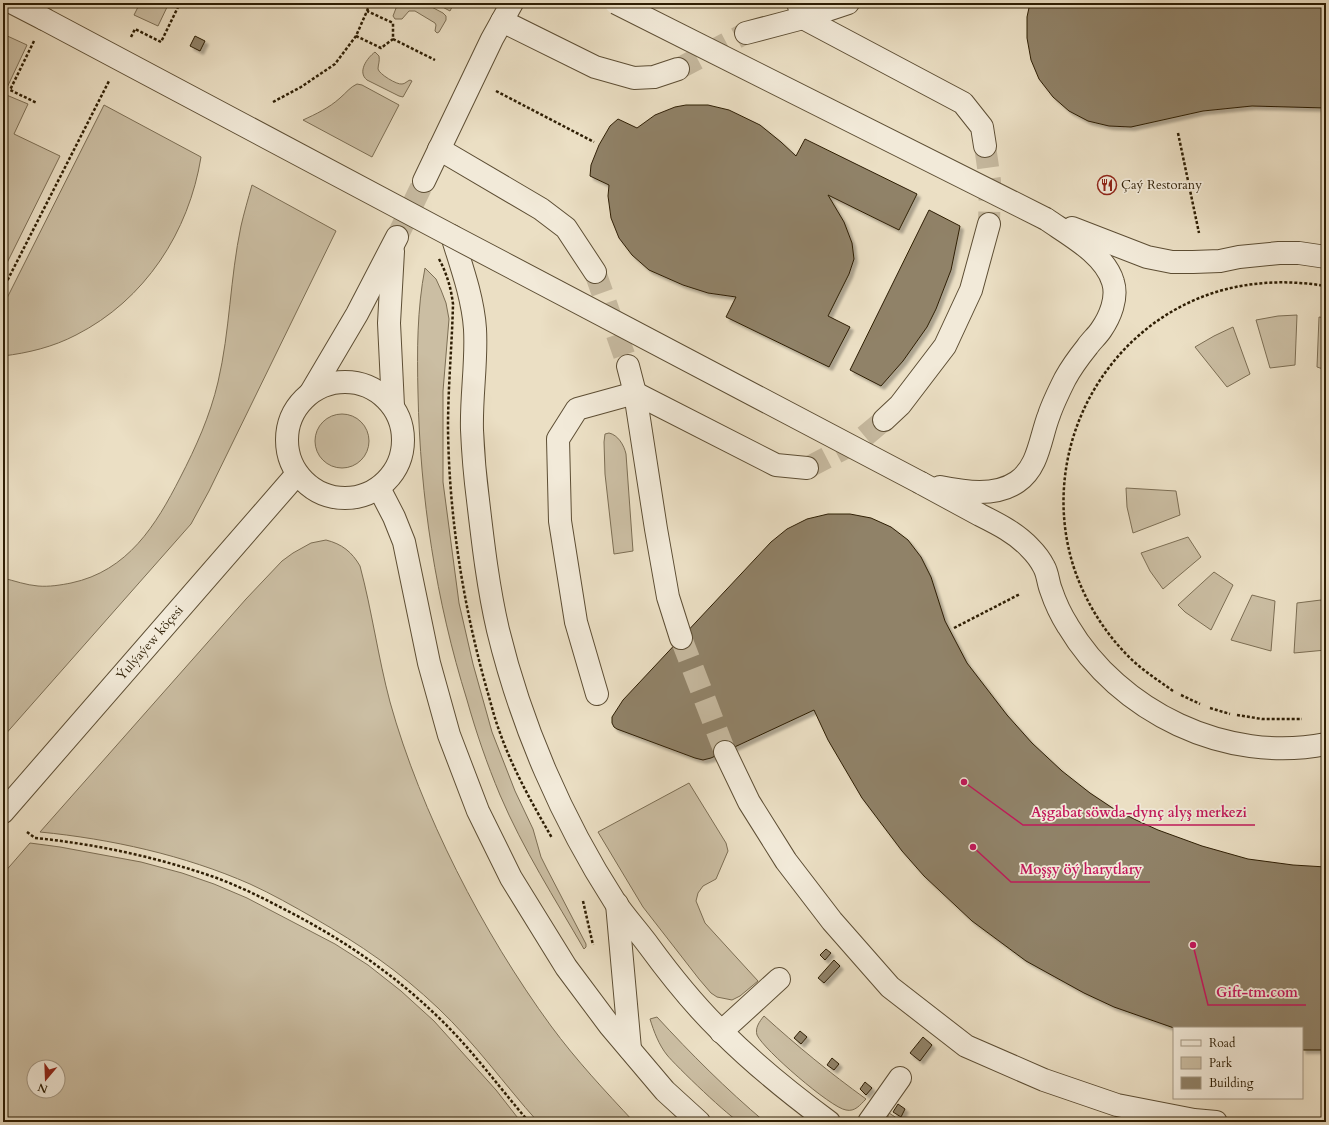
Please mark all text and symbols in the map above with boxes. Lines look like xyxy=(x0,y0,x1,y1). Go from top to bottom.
restaurant icon: Çaý Restorany xyxy=(1096,174,1118,196)
place label: Çaý Restorany xyxy=(1121,176,1202,194)
street label: Ýulýaýew köçesi xyxy=(113,602,188,684)
callout: Aşgabat söwda-dynç alyş merkezi xyxy=(1023,799,1255,825)
text: Aşgabat söwda-dynç alyş merkezi xyxy=(1031,803,1247,822)
callout: Moşşy öý harytlary xyxy=(1011,856,1150,882)
text: Moşşy öý harytlary xyxy=(1020,860,1142,879)
callout: Gift-tm.com xyxy=(1208,979,1306,1005)
text: Gift-tm.com xyxy=(1216,983,1298,1002)
legend xyxy=(1173,1027,1303,1099)
text: Road xyxy=(1209,1035,1236,1051)
text: Park xyxy=(1209,1055,1233,1071)
north arrow xyxy=(26,1059,66,1099)
text: Building xyxy=(1209,1075,1254,1091)
text: N xyxy=(36,1079,50,1097)

